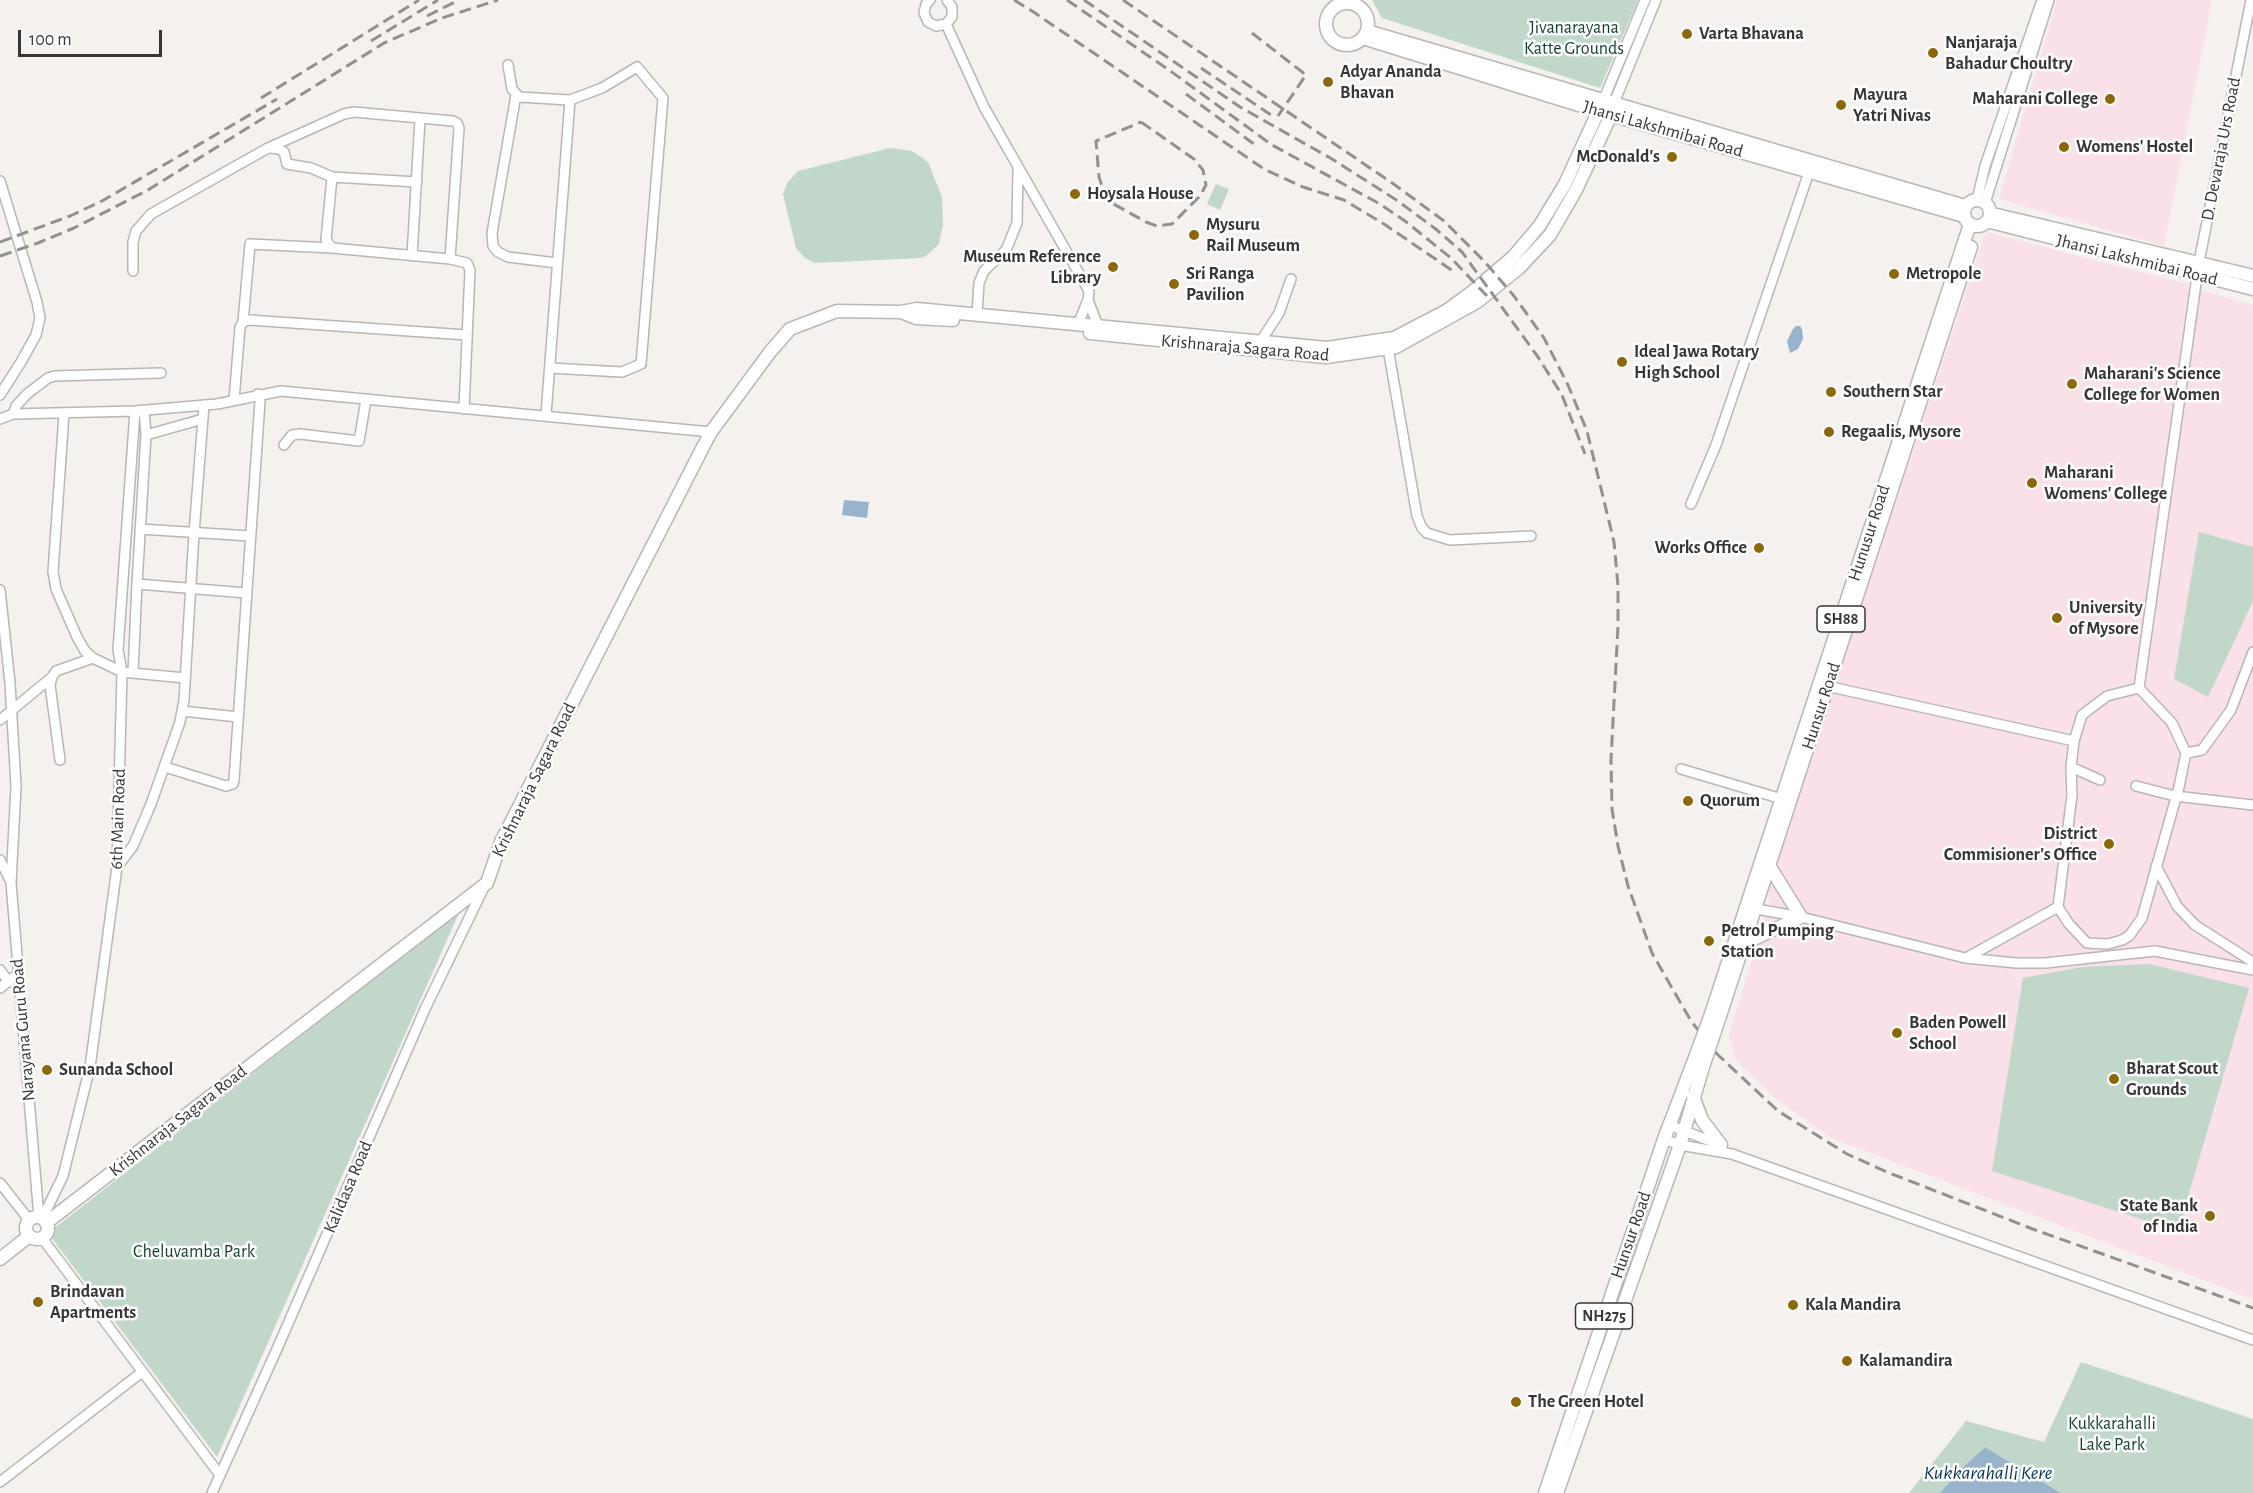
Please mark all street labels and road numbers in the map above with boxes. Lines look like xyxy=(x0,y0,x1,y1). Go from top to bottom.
street label: D. Devaraja Urs Road xyxy=(2197,76,2245,222)
street label: Jhansi Lakshmibai Road xyxy=(1580,96,1746,162)
street label: Jhansi Lakshmibai Road xyxy=(2054,229,2220,291)
street label: Krishnaraja Sagara Road xyxy=(1160,330,1330,366)
street label: Hunusur Road xyxy=(1843,482,1895,584)
road number: SH88 xyxy=(1817,606,1865,632)
street label: Hunsur Road xyxy=(1797,660,1845,752)
street label: Krishnaraja Sagara Road xyxy=(487,699,581,861)
street label: 6th Main Road xyxy=(105,768,131,870)
street label: Narayana Guru Road xyxy=(6,958,40,1102)
street label: Krishnaraja Sagara Road xyxy=(105,1060,251,1182)
street label: Kalidasa Road xyxy=(319,1138,377,1236)
street label: Hunsur Road xyxy=(1606,1189,1656,1281)
road number: NH275 xyxy=(1576,1303,1632,1329)

